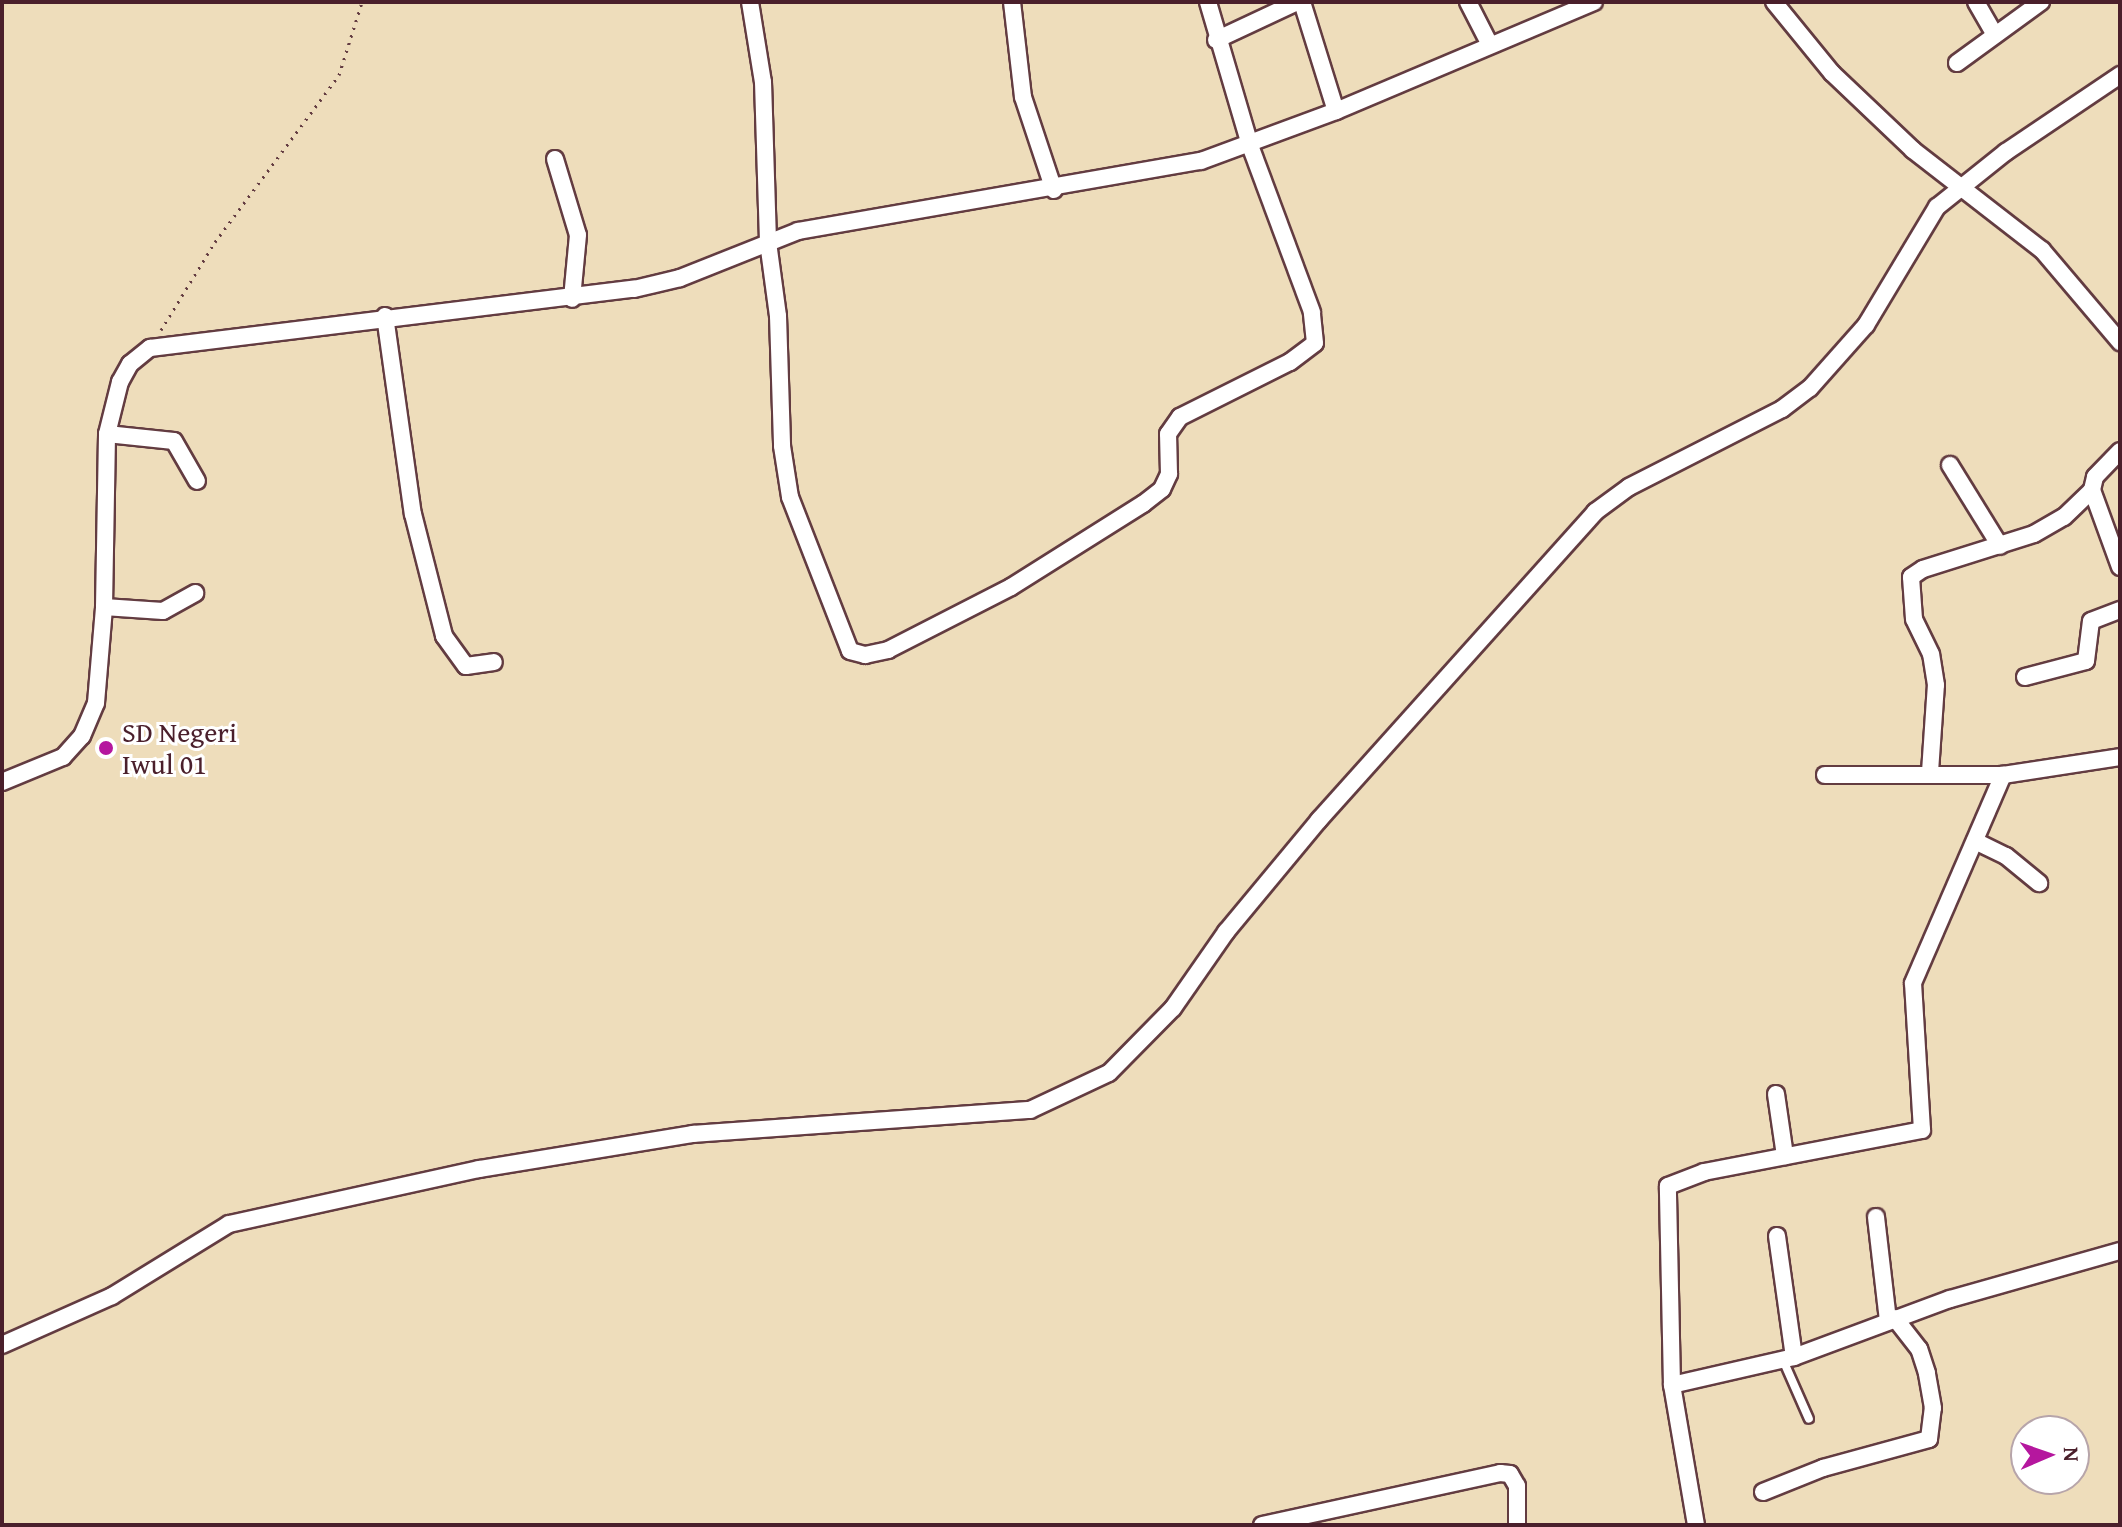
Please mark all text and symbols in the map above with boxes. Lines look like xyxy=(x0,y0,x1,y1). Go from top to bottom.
place label: SD Negeri Iwul 01 xyxy=(122,715,237,781)
marker: SD Negeri Iwul 01 xyxy=(97,739,115,757)
north arrow xyxy=(2010,1415,2090,1495)
text: N xyxy=(2056,1446,2088,1462)

